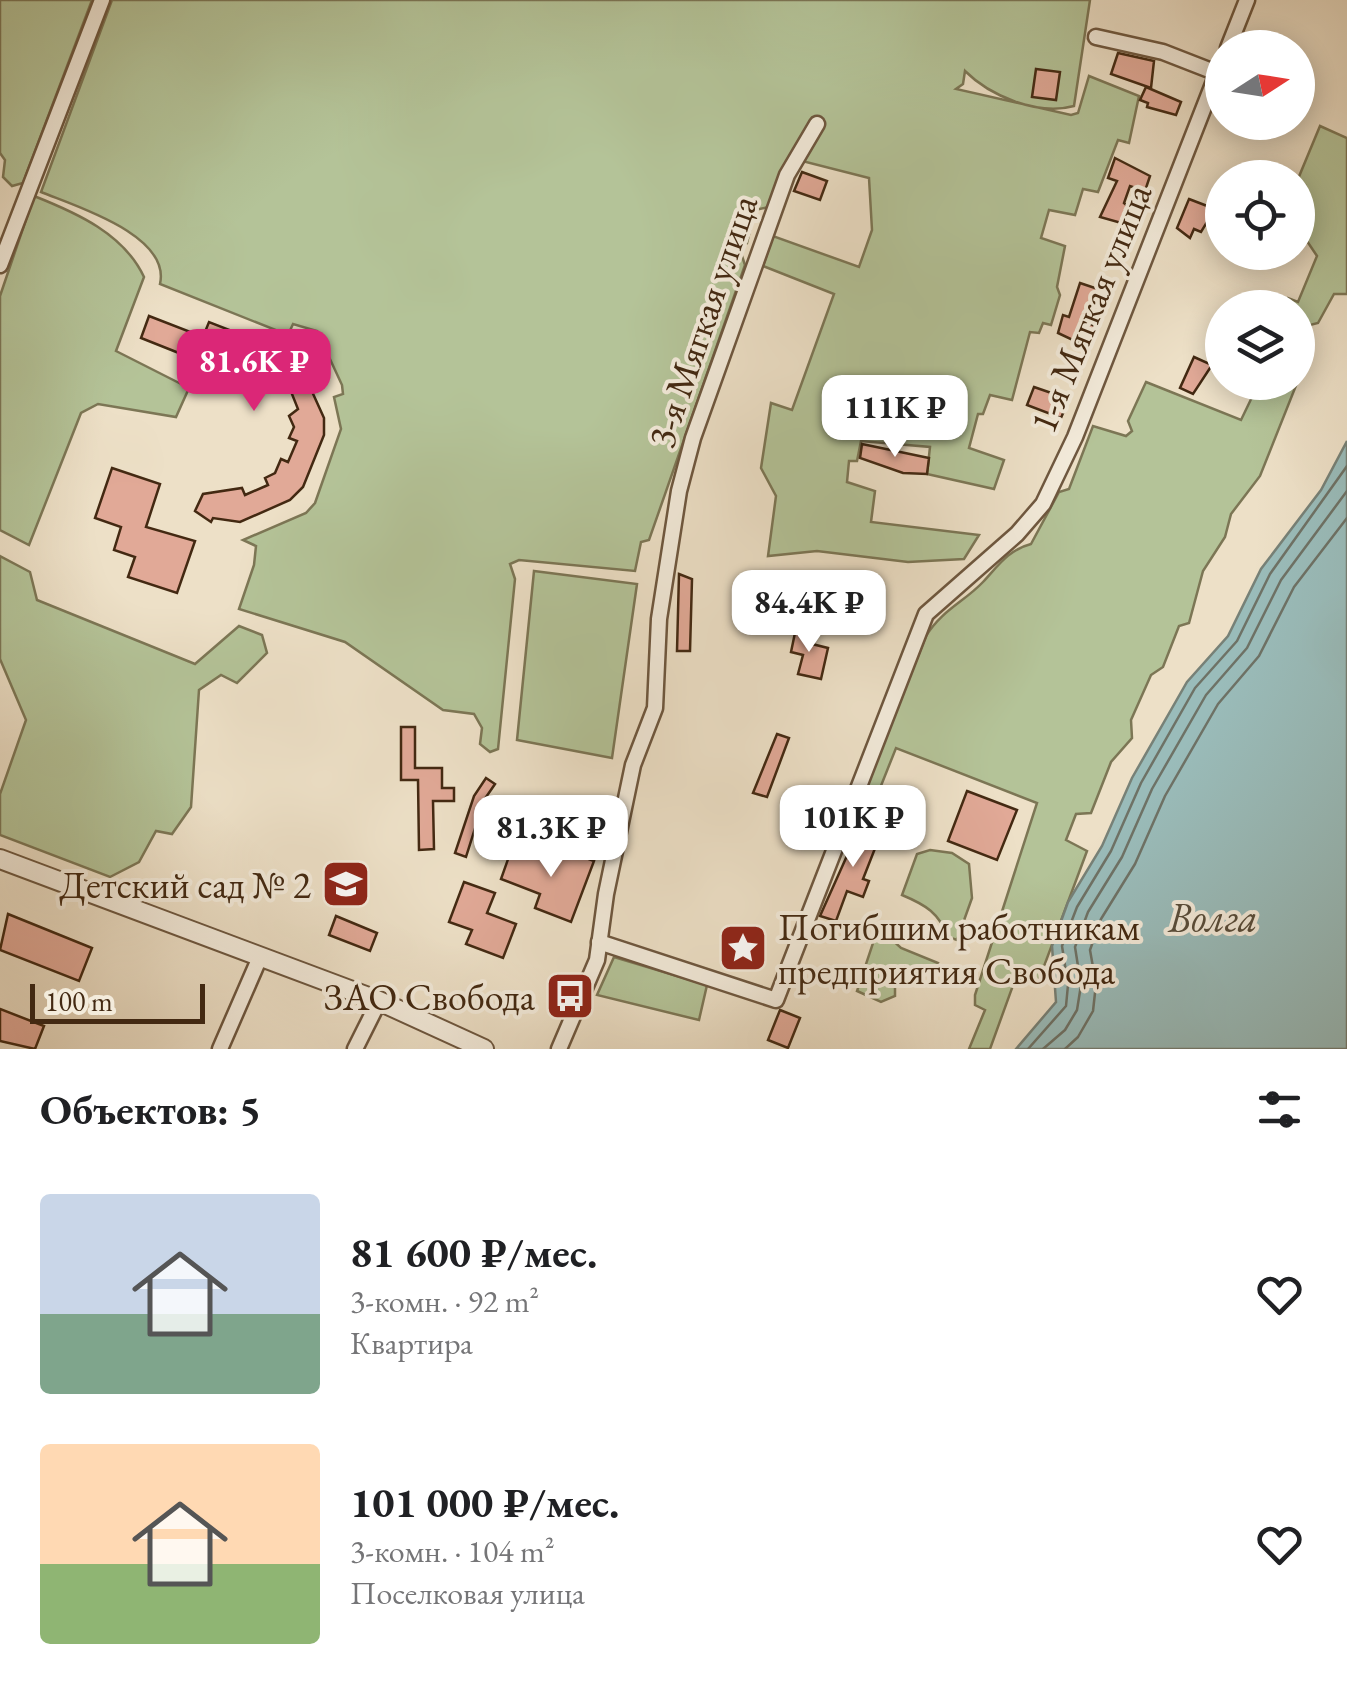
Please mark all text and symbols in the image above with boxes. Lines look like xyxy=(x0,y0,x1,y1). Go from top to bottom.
north arrow xyxy=(1205,30,1315,140)
map controls xyxy=(1205,30,1315,400)
button: locate xyxy=(1205,160,1315,270)
street label: 1-я Мягкая улица xyxy=(1018,176,1162,440)
street label: 3-я Мягкая улица xyxy=(636,187,768,454)
button: layers xyxy=(1205,290,1315,400)
pin: 81.6K ₽ xyxy=(162,329,346,414)
text: 81.6K ₽ xyxy=(199,340,309,382)
pin: 111K ₽ xyxy=(814,375,976,460)
text: 111K ₽ xyxy=(844,386,946,428)
pin: 84.4K ₽ xyxy=(717,570,901,655)
text: 84.4K ₽ xyxy=(754,581,864,623)
pin: 101K ₽ xyxy=(772,785,934,870)
pin: 81.3K ₽ xyxy=(459,795,643,880)
text: 101K ₽ xyxy=(802,796,904,838)
text: 81.3K ₽ xyxy=(496,806,606,848)
school or university icon: Детский сад № 2 xyxy=(320,858,372,910)
place label: Детский сад № 2 xyxy=(59,860,311,909)
water label: Волга xyxy=(1167,891,1258,943)
place label: Погибшим работникам предприятия Свобода xyxy=(778,902,1140,995)
place icon: Погибшим работникам предприятия Свобода xyxy=(717,922,769,974)
bus stop icon: ЗАО Свобода xyxy=(544,970,596,1022)
place label: ЗАО Свобода xyxy=(324,972,536,1021)
scale bar xyxy=(30,979,205,1024)
text: 100 m xyxy=(45,983,113,1019)
text: Объектов: 5 xyxy=(40,1082,261,1137)
icon: filters xyxy=(1252,1082,1307,1137)
text: 81 600 ₽/мес. xyxy=(350,1225,597,1280)
icon: home xyxy=(120,1234,240,1354)
icon: heart xyxy=(1252,1267,1307,1322)
text: 3-комн. · 92 m² xyxy=(350,1280,539,1322)
text: Квартира xyxy=(350,1322,473,1364)
text: 101 000 ₽/мес. xyxy=(350,1475,619,1530)
icon: home xyxy=(120,1484,240,1604)
icon: heart xyxy=(1252,1517,1307,1572)
text: 3-комн. · 104 m² xyxy=(350,1530,555,1572)
text: Поселковая улица xyxy=(350,1572,585,1614)

